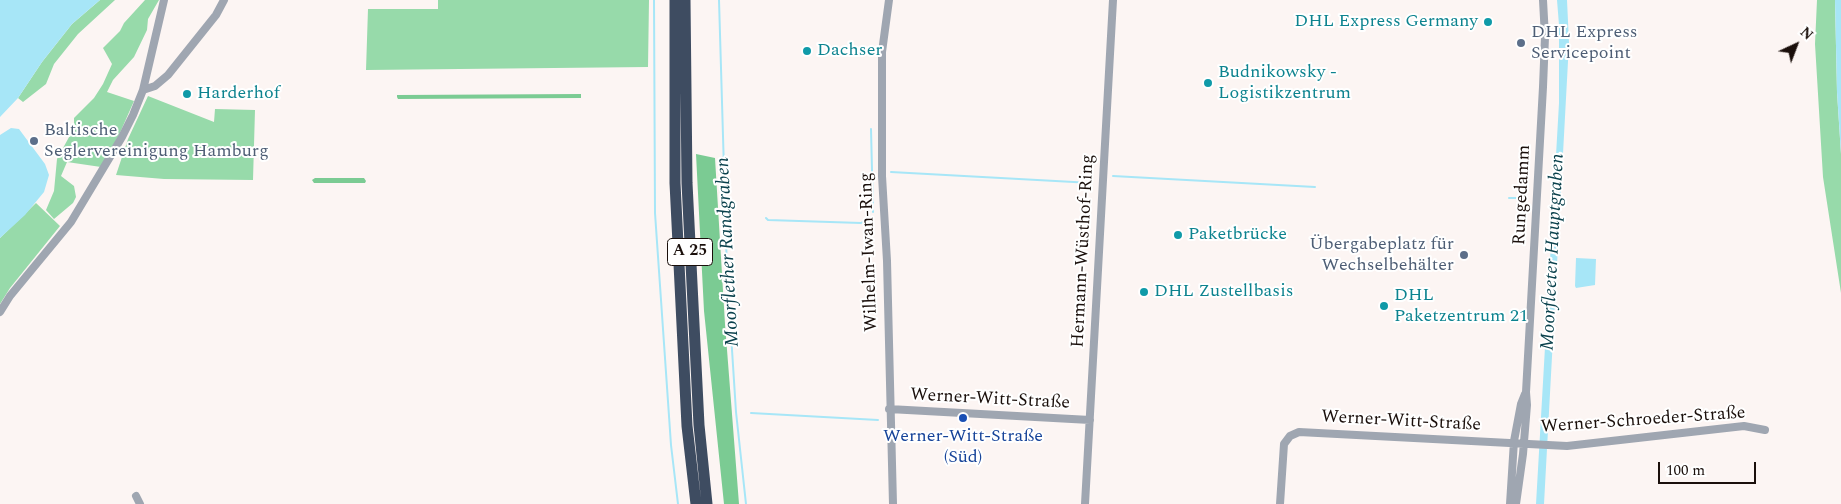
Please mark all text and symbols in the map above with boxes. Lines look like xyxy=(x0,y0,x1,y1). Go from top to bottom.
place label: DHL Express Germany xyxy=(1294,11,1478,33)
marker: DHL Express Germany xyxy=(1482,16,1494,28)
north arrow xyxy=(1771,20,1821,70)
place label: DHL Express Servicepoint xyxy=(1531,22,1638,64)
text: N xyxy=(1795,22,1818,45)
marker: DHL Express Servicepoint xyxy=(1515,37,1527,49)
place label: Dachser xyxy=(817,40,882,62)
marker: Dachser xyxy=(801,45,813,57)
place label: Budnikowsky - Logistikzentrum xyxy=(1218,62,1351,104)
marker: Budnikowsky - Logistikzentrum xyxy=(1202,77,1214,89)
place label: Harderhof xyxy=(197,83,280,105)
marker: Harderhof xyxy=(181,88,193,100)
place label: Baltische Seglervereinigung Hamburg xyxy=(44,120,269,162)
marker: Baltische Seglervereinigung Hamburg xyxy=(28,135,40,147)
street label: Rungedamm xyxy=(1510,144,1536,246)
water label: Moorfleeter Hauptgraben xyxy=(1537,153,1571,351)
street label: Hermann-Wüsthof-Ring xyxy=(1068,154,1100,348)
water label: Moorflether Randgraben xyxy=(713,156,745,348)
street label: Wilhelm-Iwan-Ring xyxy=(856,172,884,332)
place label: Paketbrücke xyxy=(1188,224,1287,246)
marker: Paketbrücke xyxy=(1172,229,1184,241)
place label: Übergabeplatz für Wechselbehälter xyxy=(1309,234,1454,276)
road number: A 25 xyxy=(668,238,712,266)
marker: Übergabeplatz für Wechselbehälter xyxy=(1458,249,1470,261)
place label: DHL Zustellbasis xyxy=(1154,281,1294,303)
place label: DHL Paketzentrum 21 xyxy=(1394,285,1528,328)
marker: DHL Zustellbasis xyxy=(1138,286,1150,298)
marker: DHL Paketzentrum 21 xyxy=(1378,300,1390,312)
street label: Werner-Witt-Straße xyxy=(910,385,1070,415)
street label: Werner-Schroeder-Straße xyxy=(1540,403,1746,439)
street label: Werner-Witt-Straße xyxy=(1321,407,1481,437)
marker: Werner-Witt-Straße (Süd) xyxy=(957,412,969,424)
place label: Werner-Witt-Straße (Süd) xyxy=(883,426,1043,468)
scale bar xyxy=(1661,452,1758,484)
text: 100 m xyxy=(1666,459,1705,482)

